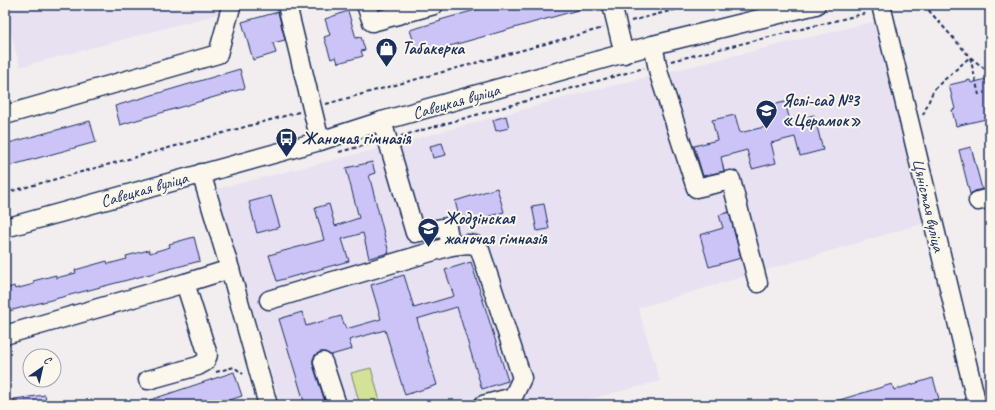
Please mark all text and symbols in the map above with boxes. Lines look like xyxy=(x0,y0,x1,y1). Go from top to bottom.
shop icon: Табакерка xyxy=(373,35,399,68)
place label: Табакерка xyxy=(402,38,466,59)
street label: Савецкая вуліца xyxy=(410,79,504,124)
place label: Яслі-сад №3 «Церамок» xyxy=(782,90,861,131)
school or university icon: Яслі-сад №3 «Церамок» xyxy=(754,97,780,130)
bus stop icon: Жаночая гімназія xyxy=(274,125,300,158)
place label: Жаночая гімназія xyxy=(302,128,412,149)
street label: Цяністая вуліца xyxy=(908,156,950,255)
street label: Савецкая вуліца xyxy=(98,167,192,212)
place label: Жодзінская жаночая гімназія xyxy=(444,208,548,249)
school or university icon: Жодзінская жаночая гімназія xyxy=(415,215,441,248)
north arrow xyxy=(22,348,62,388)
text: С xyxy=(41,352,55,368)

